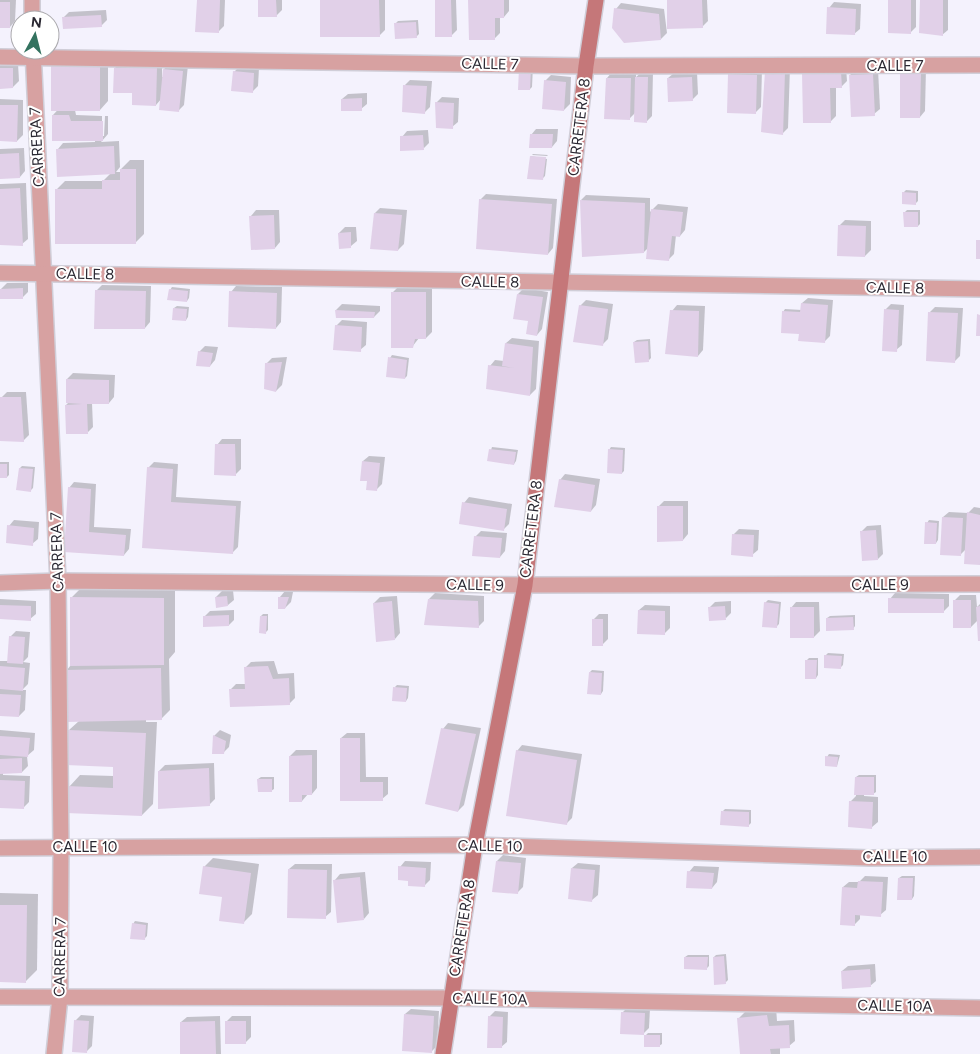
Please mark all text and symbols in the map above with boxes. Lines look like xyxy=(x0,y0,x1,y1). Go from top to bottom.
north arrow xyxy=(10,10,60,60)
text: N xyxy=(30,13,43,32)
street label: CALLE 7 xyxy=(461,55,519,73)
street label: CALLE 7 xyxy=(866,57,924,75)
street label: CARRETERA 8 xyxy=(564,77,594,177)
street label: CARRERA 7 xyxy=(26,107,48,187)
street label: CALLE 8 xyxy=(56,264,114,284)
street label: CALLE 8 xyxy=(461,272,519,292)
street label: CALLE 8 xyxy=(866,278,924,298)
street label: CARRETERA 8 xyxy=(516,479,546,579)
street label: CARRERA 7 xyxy=(47,512,67,592)
street label: CALLE 9 xyxy=(446,575,504,595)
street label: CALLE 9 xyxy=(851,576,909,594)
street label: CALLE 10 xyxy=(457,836,523,856)
street label: CALLE 10 xyxy=(53,838,117,856)
street label: CALLE 10 xyxy=(863,848,927,866)
street label: CARRETERA 8 xyxy=(445,878,479,978)
street label: CARRERA 7 xyxy=(50,917,70,997)
street label: CALLE 10A xyxy=(452,989,528,1009)
street label: CALLE 10A xyxy=(857,996,933,1016)

